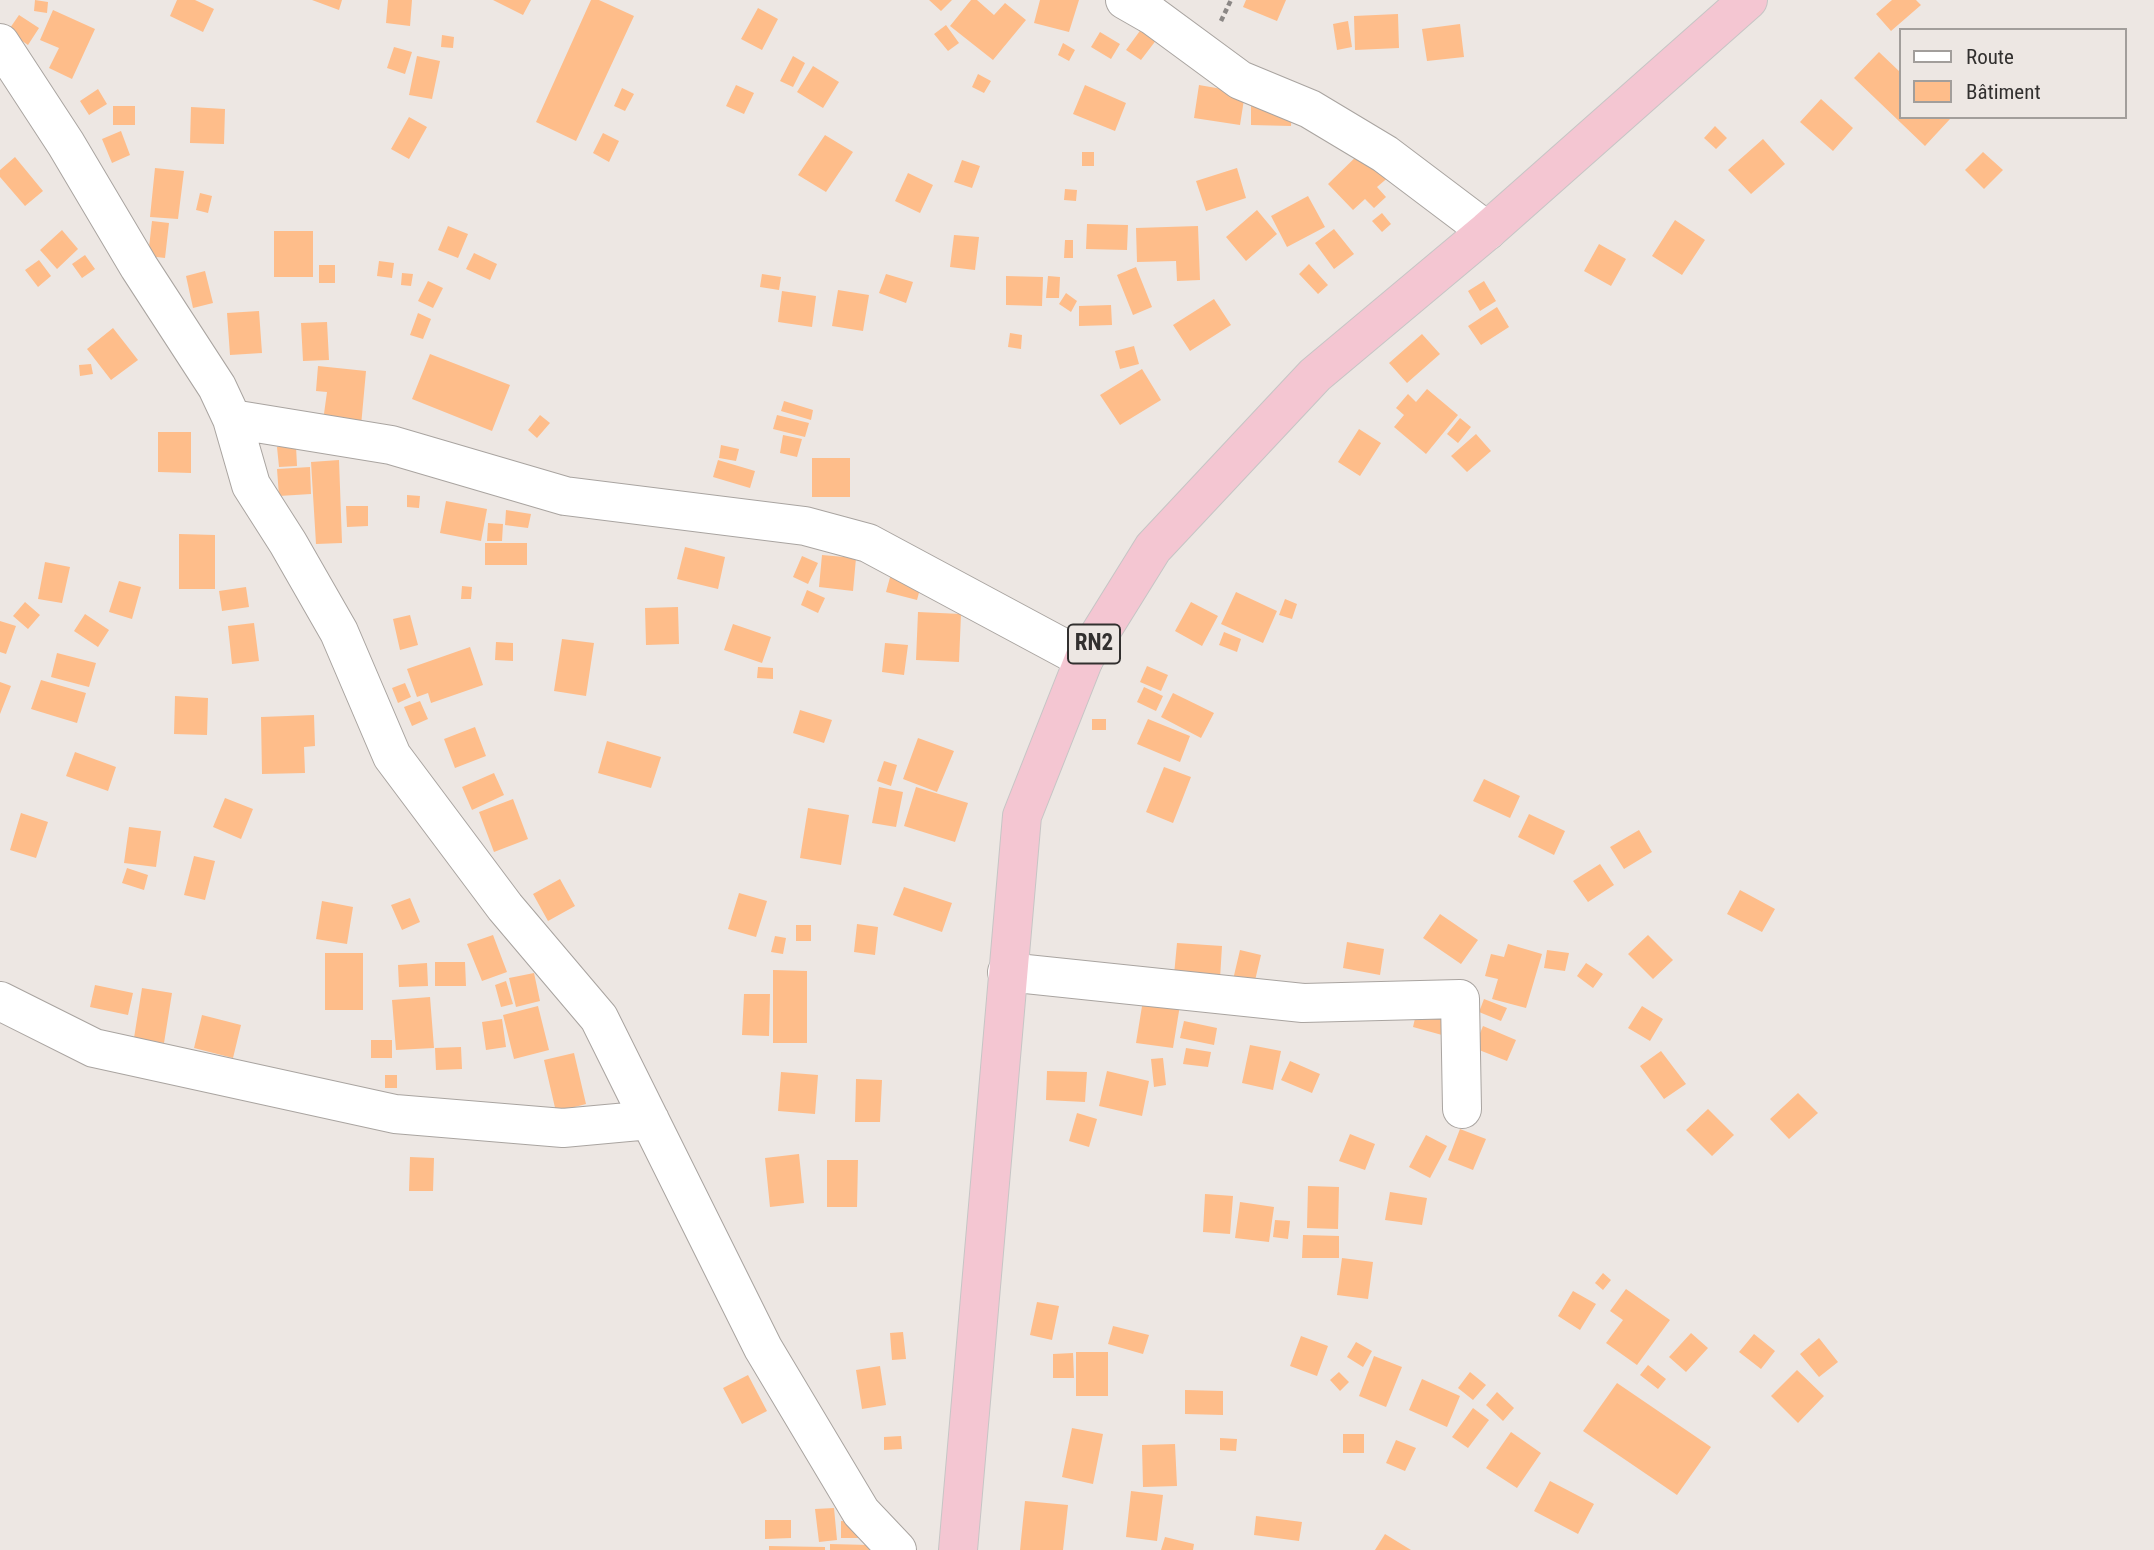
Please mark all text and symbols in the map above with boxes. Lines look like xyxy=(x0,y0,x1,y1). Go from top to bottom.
legend xyxy=(1898,28,2126,119)
text: Route xyxy=(1966,45,2014,69)
text: Bâtiment xyxy=(1966,80,2041,104)
road number: RN2 xyxy=(1068,624,1120,664)

